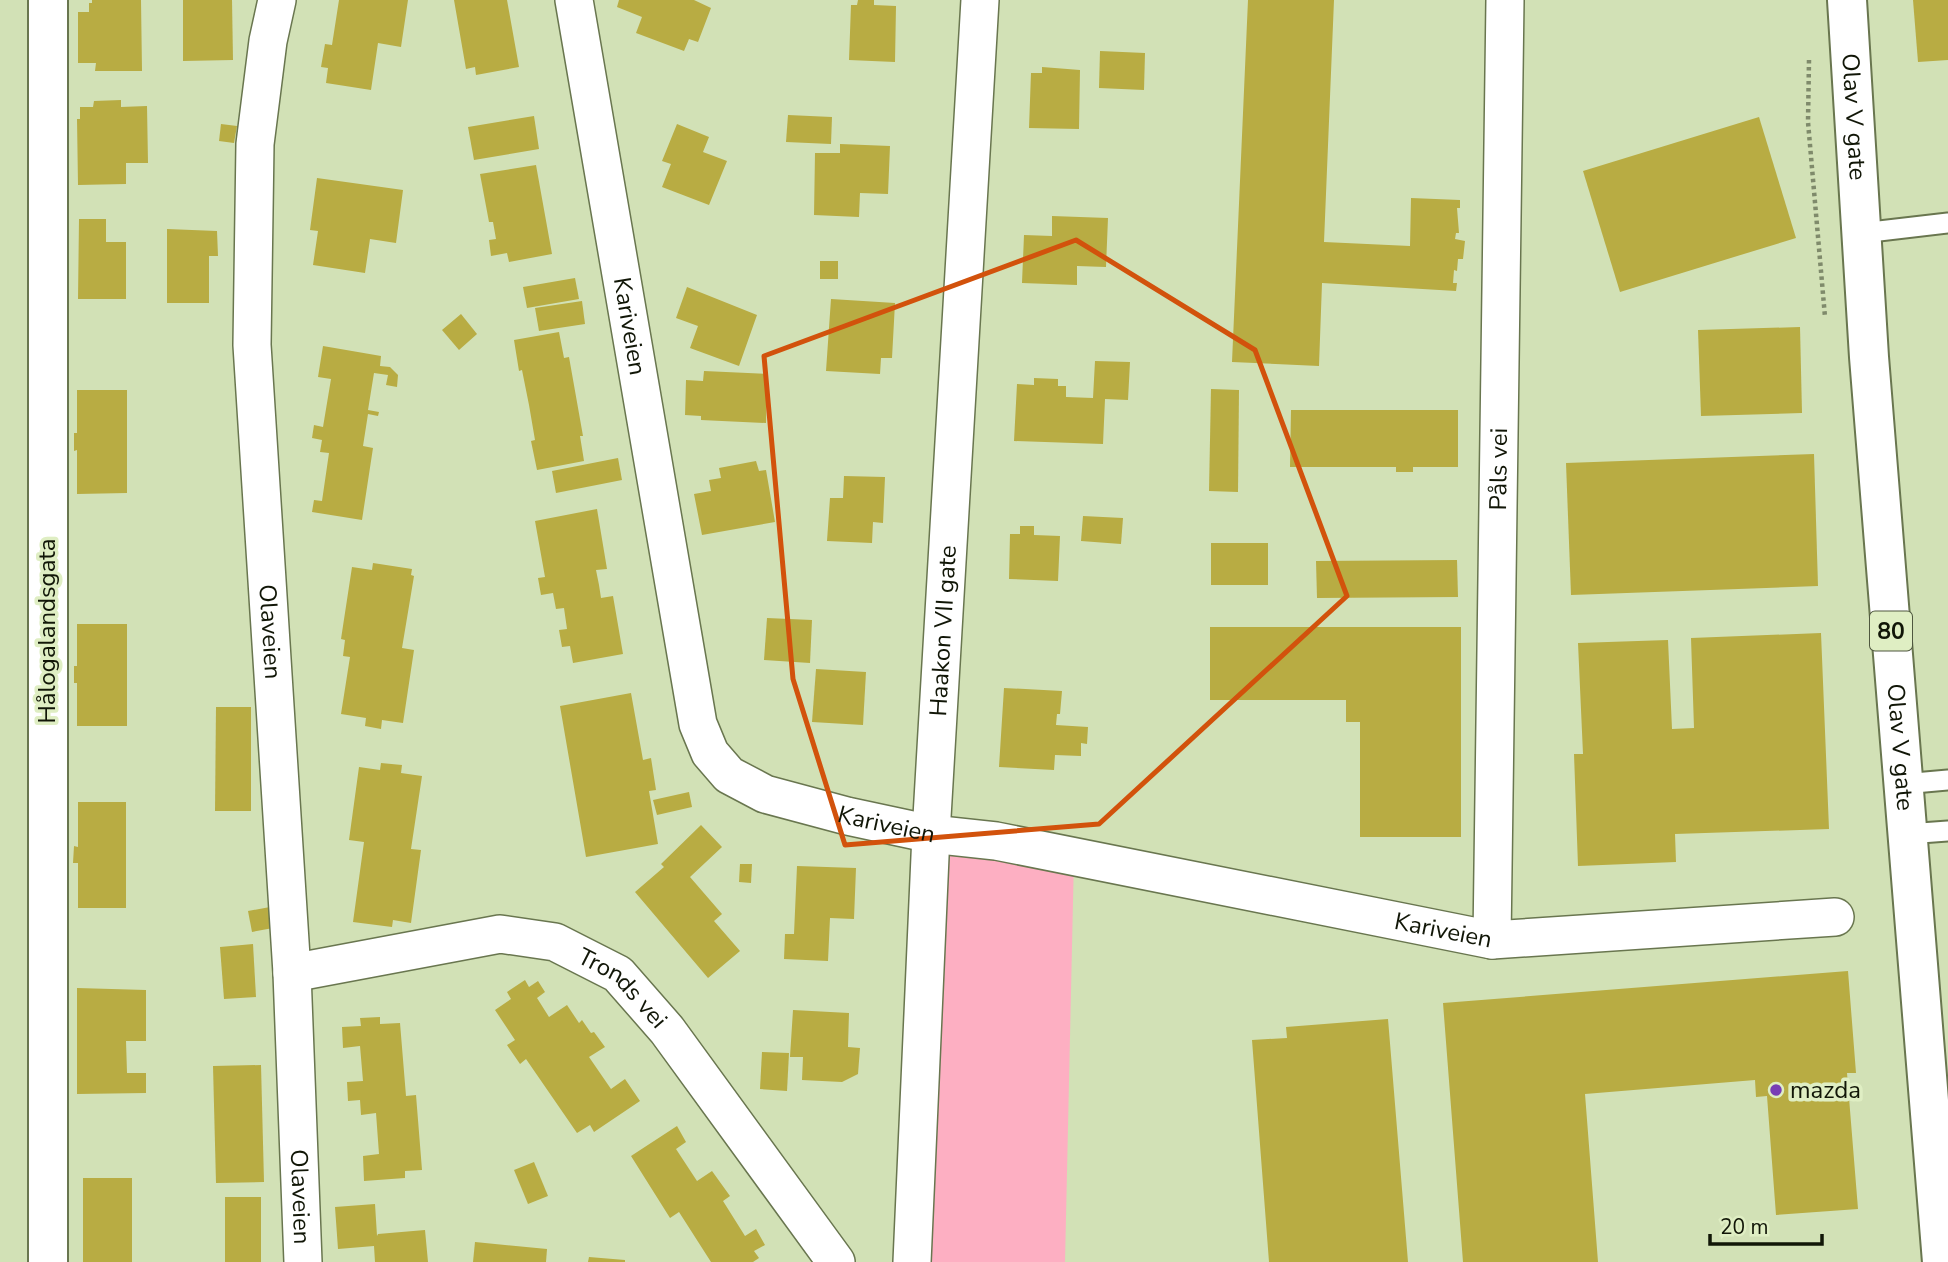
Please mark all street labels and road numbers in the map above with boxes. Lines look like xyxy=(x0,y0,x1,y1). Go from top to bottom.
street label: Olav V gate xyxy=(1834,52,1874,181)
street label: Kariveien xyxy=(606,275,654,378)
street label: Påls vei xyxy=(1482,428,1515,511)
street label: Hålogalandsgata xyxy=(31,539,63,724)
street label: Haakon VII gate xyxy=(922,544,964,717)
street label: Olaveien xyxy=(251,583,289,680)
road number: 80 xyxy=(1870,611,1912,650)
street label: Olav V gate xyxy=(1879,682,1922,812)
street label: Kariveien xyxy=(834,798,938,850)
street label: Kariveien xyxy=(1392,905,1495,956)
street label: Tronds vei xyxy=(572,940,674,1035)
street label: Olaveien xyxy=(283,1149,318,1245)

